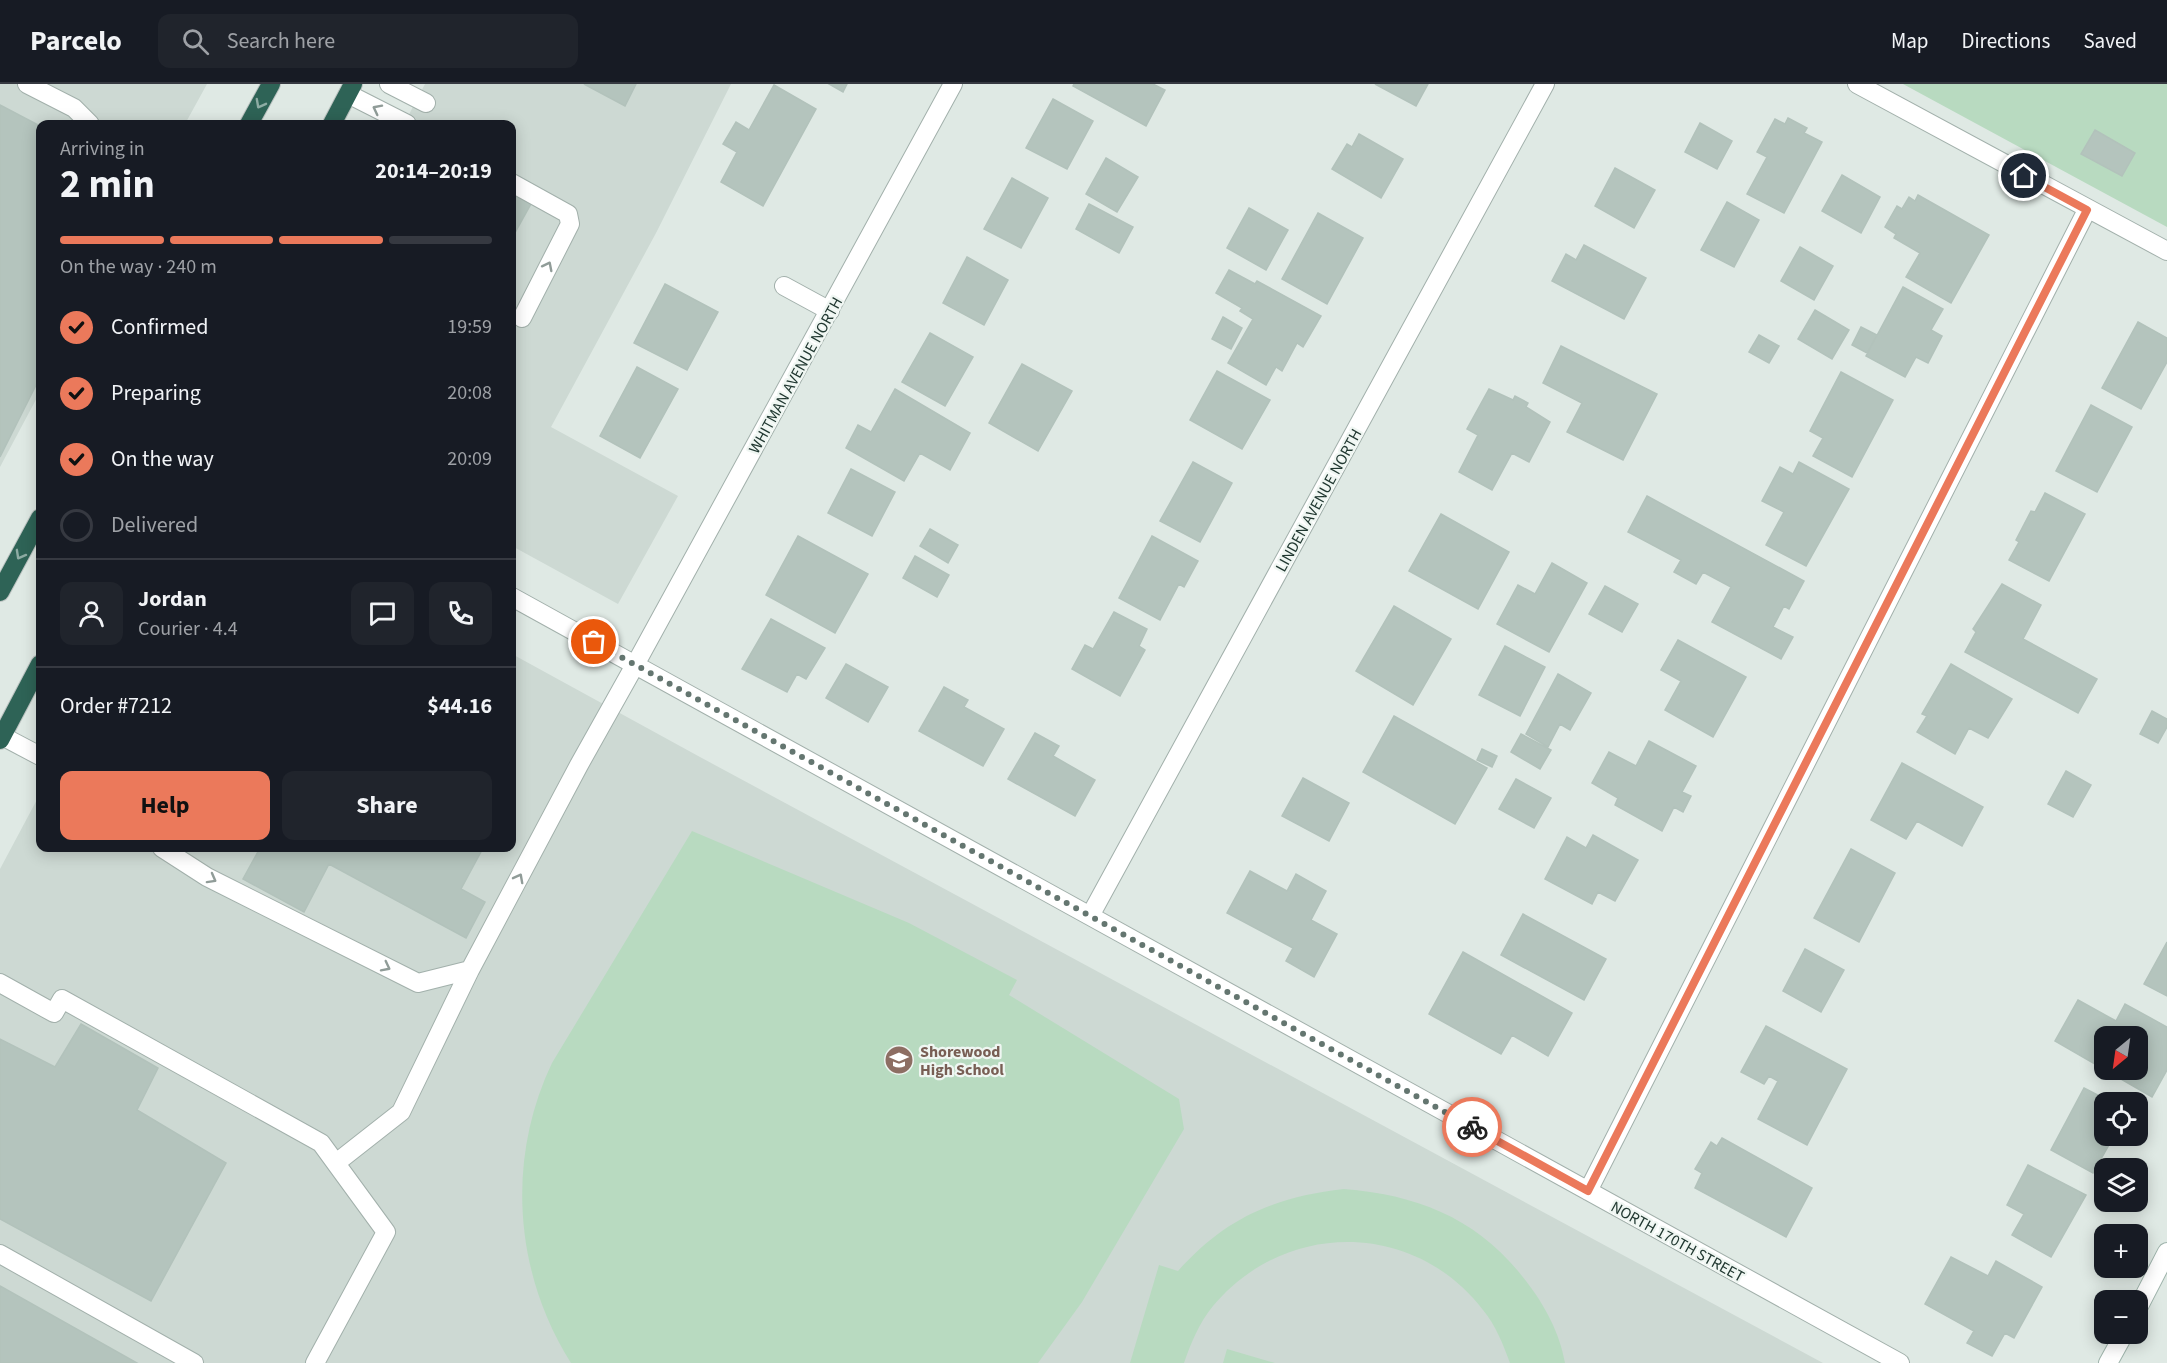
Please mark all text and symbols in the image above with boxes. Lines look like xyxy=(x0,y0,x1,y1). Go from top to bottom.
search box xyxy=(158,14,578,68)
text: Parcelo xyxy=(30,21,122,61)
icon: search xyxy=(179,25,212,58)
text: Search here xyxy=(227,25,335,57)
text: Map xyxy=(1891,26,1929,56)
text: Directions xyxy=(1962,26,2050,56)
text: Saved xyxy=(2083,26,2137,56)
one-way arrow xyxy=(256,98,267,109)
one-way arrow xyxy=(373,105,384,116)
text: Arriving in xyxy=(60,135,145,163)
pin xyxy=(1998,150,2049,201)
text: 20:14–20:19 xyxy=(375,155,492,187)
text: 2 min xyxy=(60,157,155,213)
icon: home xyxy=(2007,159,2040,192)
text: On the way · 240 m xyxy=(60,253,217,281)
one-way arrow xyxy=(541,262,553,273)
street label: WHITMAN AVENUE NORTH xyxy=(744,293,848,458)
icon: check xyxy=(60,311,93,344)
text: Confirmed xyxy=(111,311,208,343)
text: 19:59 xyxy=(447,313,492,341)
icon: check xyxy=(60,377,93,410)
text: Preparing xyxy=(111,377,201,409)
text: 20:08 xyxy=(447,379,492,407)
street label: LINDEN AVENUE NORTH xyxy=(1270,425,1367,576)
icon: check xyxy=(60,443,93,476)
text: On the way xyxy=(111,443,214,475)
text: 20:09 xyxy=(447,445,492,473)
text: Delivered xyxy=(111,509,198,541)
one-way arrow xyxy=(16,549,27,559)
button: person xyxy=(60,582,123,645)
button: chat xyxy=(351,582,414,645)
button: phone xyxy=(429,582,492,645)
text: Jordan xyxy=(138,583,207,615)
text: Courier · 4.4 xyxy=(138,615,238,643)
pin xyxy=(568,616,619,667)
icon: bag xyxy=(577,625,610,658)
text: Order #7212 xyxy=(60,690,172,722)
text: $44.16 xyxy=(427,690,492,722)
button: Help xyxy=(60,771,270,840)
button: Share xyxy=(282,771,492,840)
one-way arrow xyxy=(205,872,216,883)
one-way arrow xyxy=(512,874,523,884)
one-way arrow xyxy=(379,960,390,971)
north arrow xyxy=(2094,1026,2148,1080)
map controls xyxy=(2094,1026,2148,1344)
place label: Shorewood High School xyxy=(920,1041,1004,1081)
school or university icon: Shorewood High School xyxy=(883,1044,915,1076)
button: locate xyxy=(2094,1092,2148,1146)
courier xyxy=(1442,1097,1502,1157)
icon: bike xyxy=(1456,1111,1489,1144)
button: layers xyxy=(2094,1158,2148,1212)
street label: NORTH 170TH STREET xyxy=(1607,1196,1749,1288)
button: + xyxy=(2094,1224,2148,1278)
button: − xyxy=(2094,1290,2148,1344)

